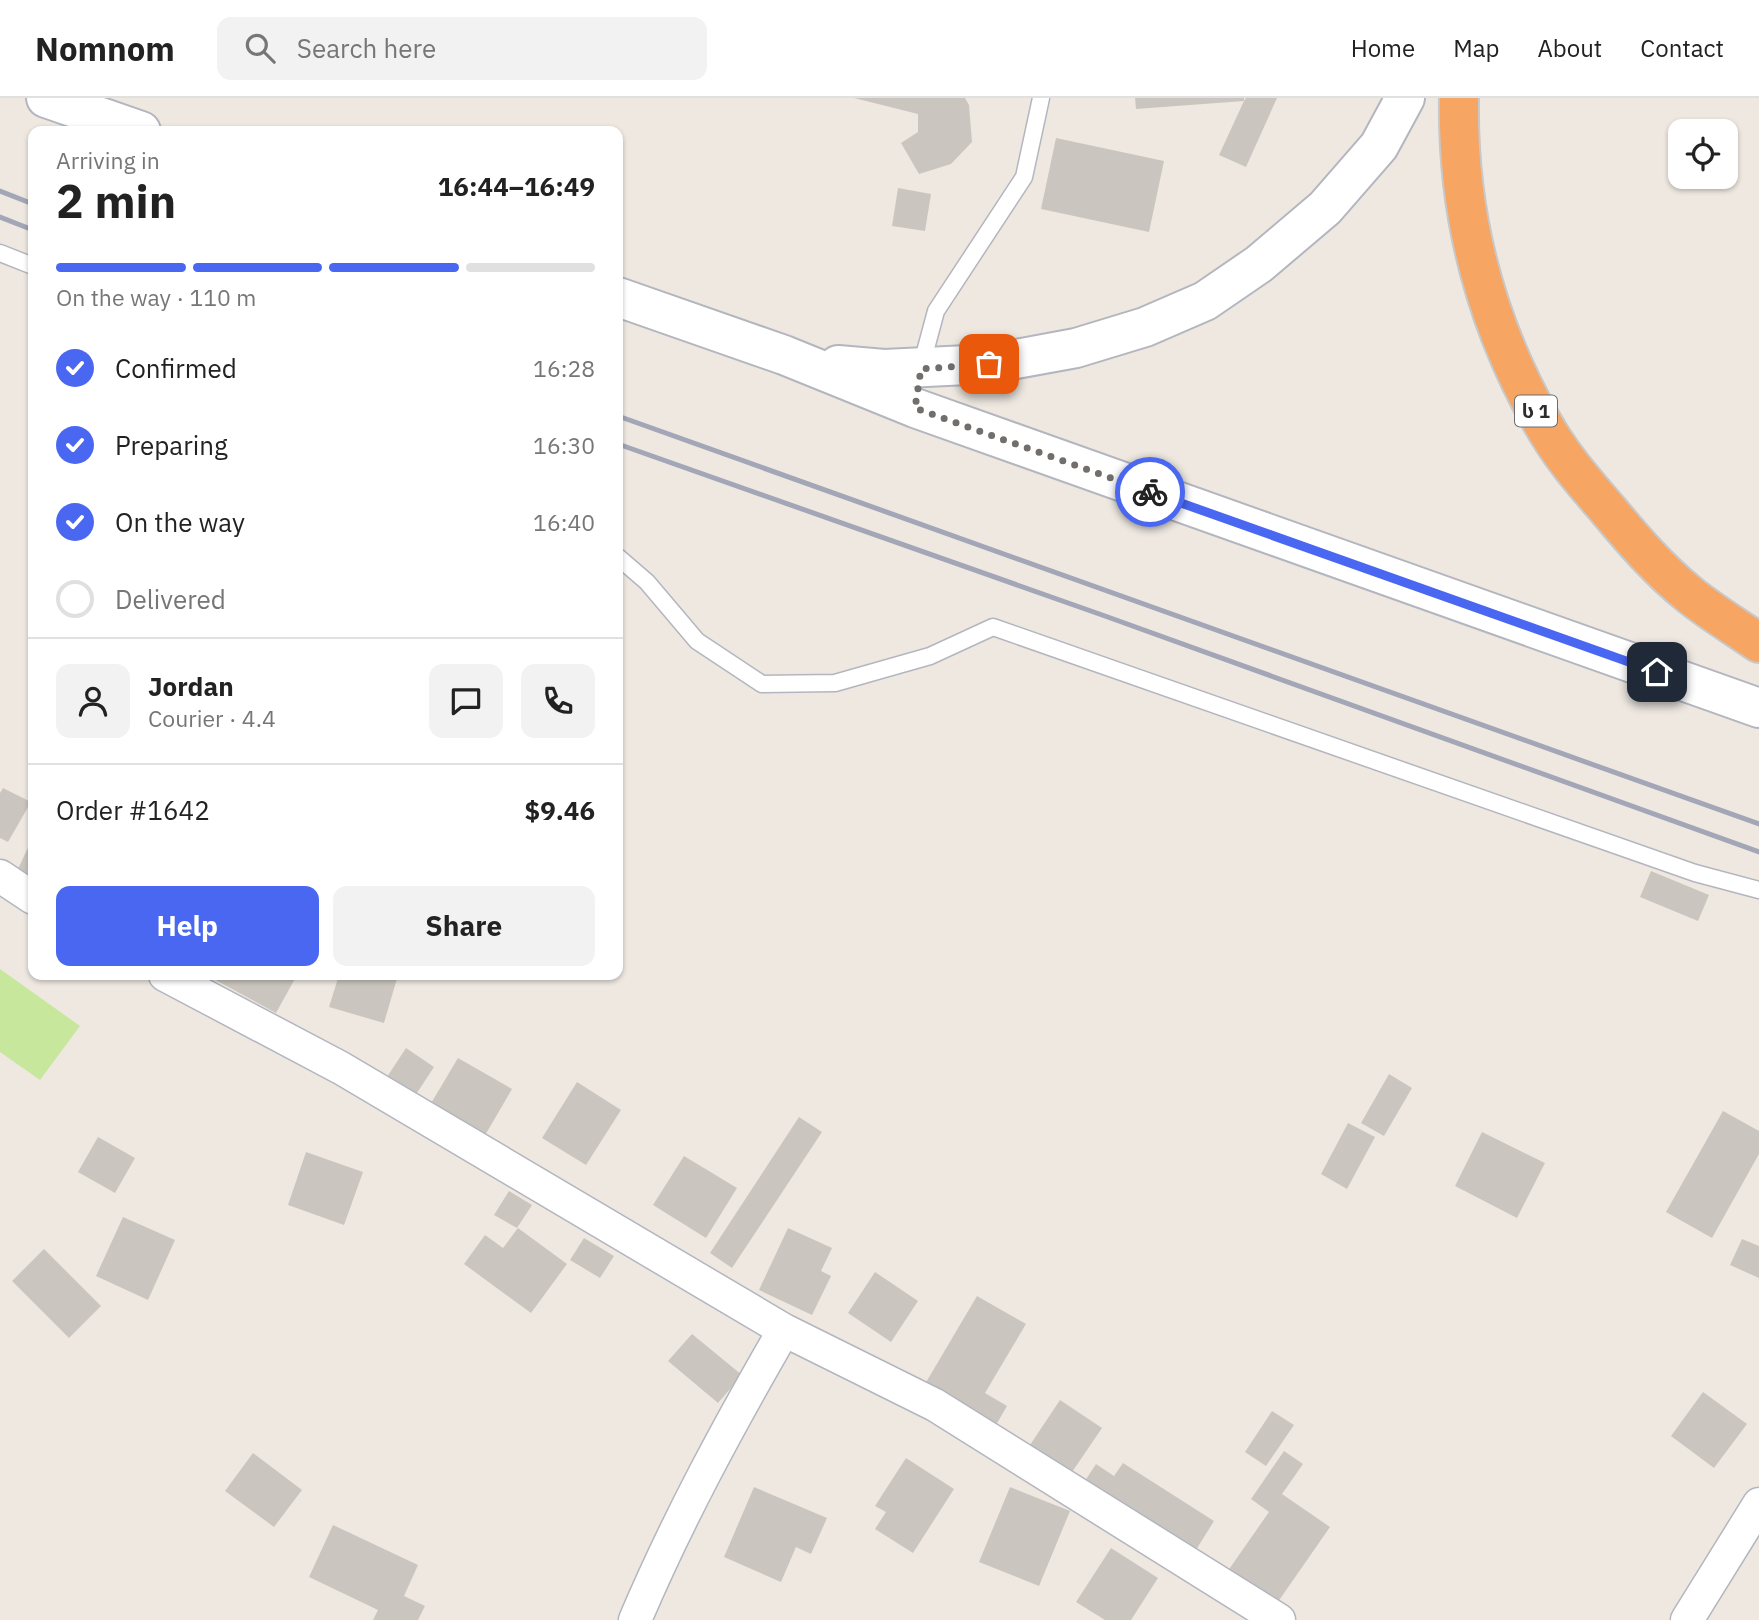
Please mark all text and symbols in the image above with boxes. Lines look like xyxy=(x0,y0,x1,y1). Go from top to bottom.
search box xyxy=(217,17,707,80)
text: Nomnom xyxy=(35,27,175,70)
icon: search xyxy=(241,29,279,67)
text: Search here xyxy=(297,31,436,65)
text: Home xyxy=(1351,32,1415,64)
text: Map xyxy=(1453,32,1499,64)
text: About xyxy=(1537,32,1602,64)
text: Contact xyxy=(1640,32,1724,64)
map controls xyxy=(1668,119,1738,189)
button: locate xyxy=(1668,119,1738,189)
text: Arriving in xyxy=(56,145,160,175)
text: 16:44–16:49 xyxy=(438,169,595,203)
text: 2 min xyxy=(56,171,176,231)
text: On the way · 110 m xyxy=(56,282,256,312)
pin xyxy=(959,334,1019,394)
icon: bag xyxy=(970,345,1008,383)
icon: check xyxy=(56,349,94,387)
text: Confirmed xyxy=(115,351,237,385)
text: 16:28 xyxy=(533,353,595,383)
road number: ს 1 xyxy=(1515,396,1557,426)
icon: check xyxy=(56,426,94,464)
text: Preparing xyxy=(115,428,228,462)
text: 16:30 xyxy=(533,430,595,460)
courier xyxy=(1115,457,1185,527)
icon: bike xyxy=(1131,473,1169,511)
icon: check xyxy=(56,503,94,541)
text: On the way xyxy=(115,505,245,539)
text: 16:40 xyxy=(533,507,595,537)
text: Delivered xyxy=(115,582,226,616)
pin xyxy=(1627,642,1687,702)
icon: home xyxy=(1638,653,1676,691)
button: person xyxy=(56,664,130,738)
button: chat xyxy=(429,664,503,738)
button: phone xyxy=(521,664,595,738)
text: Jordan xyxy=(148,669,234,703)
text: Courier · 4.4 xyxy=(148,703,276,733)
text: Order #1642 xyxy=(56,793,210,827)
text: $9.46 xyxy=(525,793,595,827)
button: Help xyxy=(56,886,319,966)
button: Share xyxy=(333,886,595,966)

